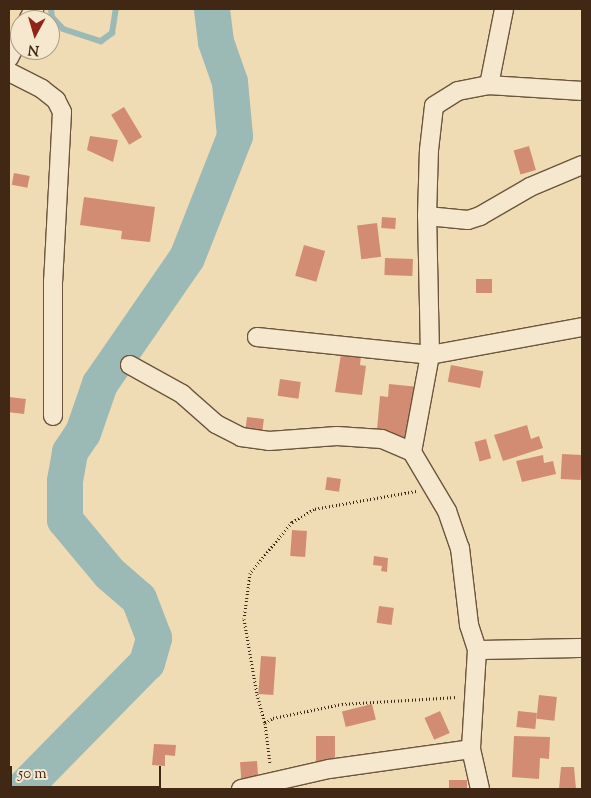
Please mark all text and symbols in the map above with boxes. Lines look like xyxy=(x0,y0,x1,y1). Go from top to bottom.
north arrow xyxy=(10,10,60,60)
text: N xyxy=(27,38,40,59)
scale bar xyxy=(12,756,164,788)
text: 50 m xyxy=(18,764,47,785)

